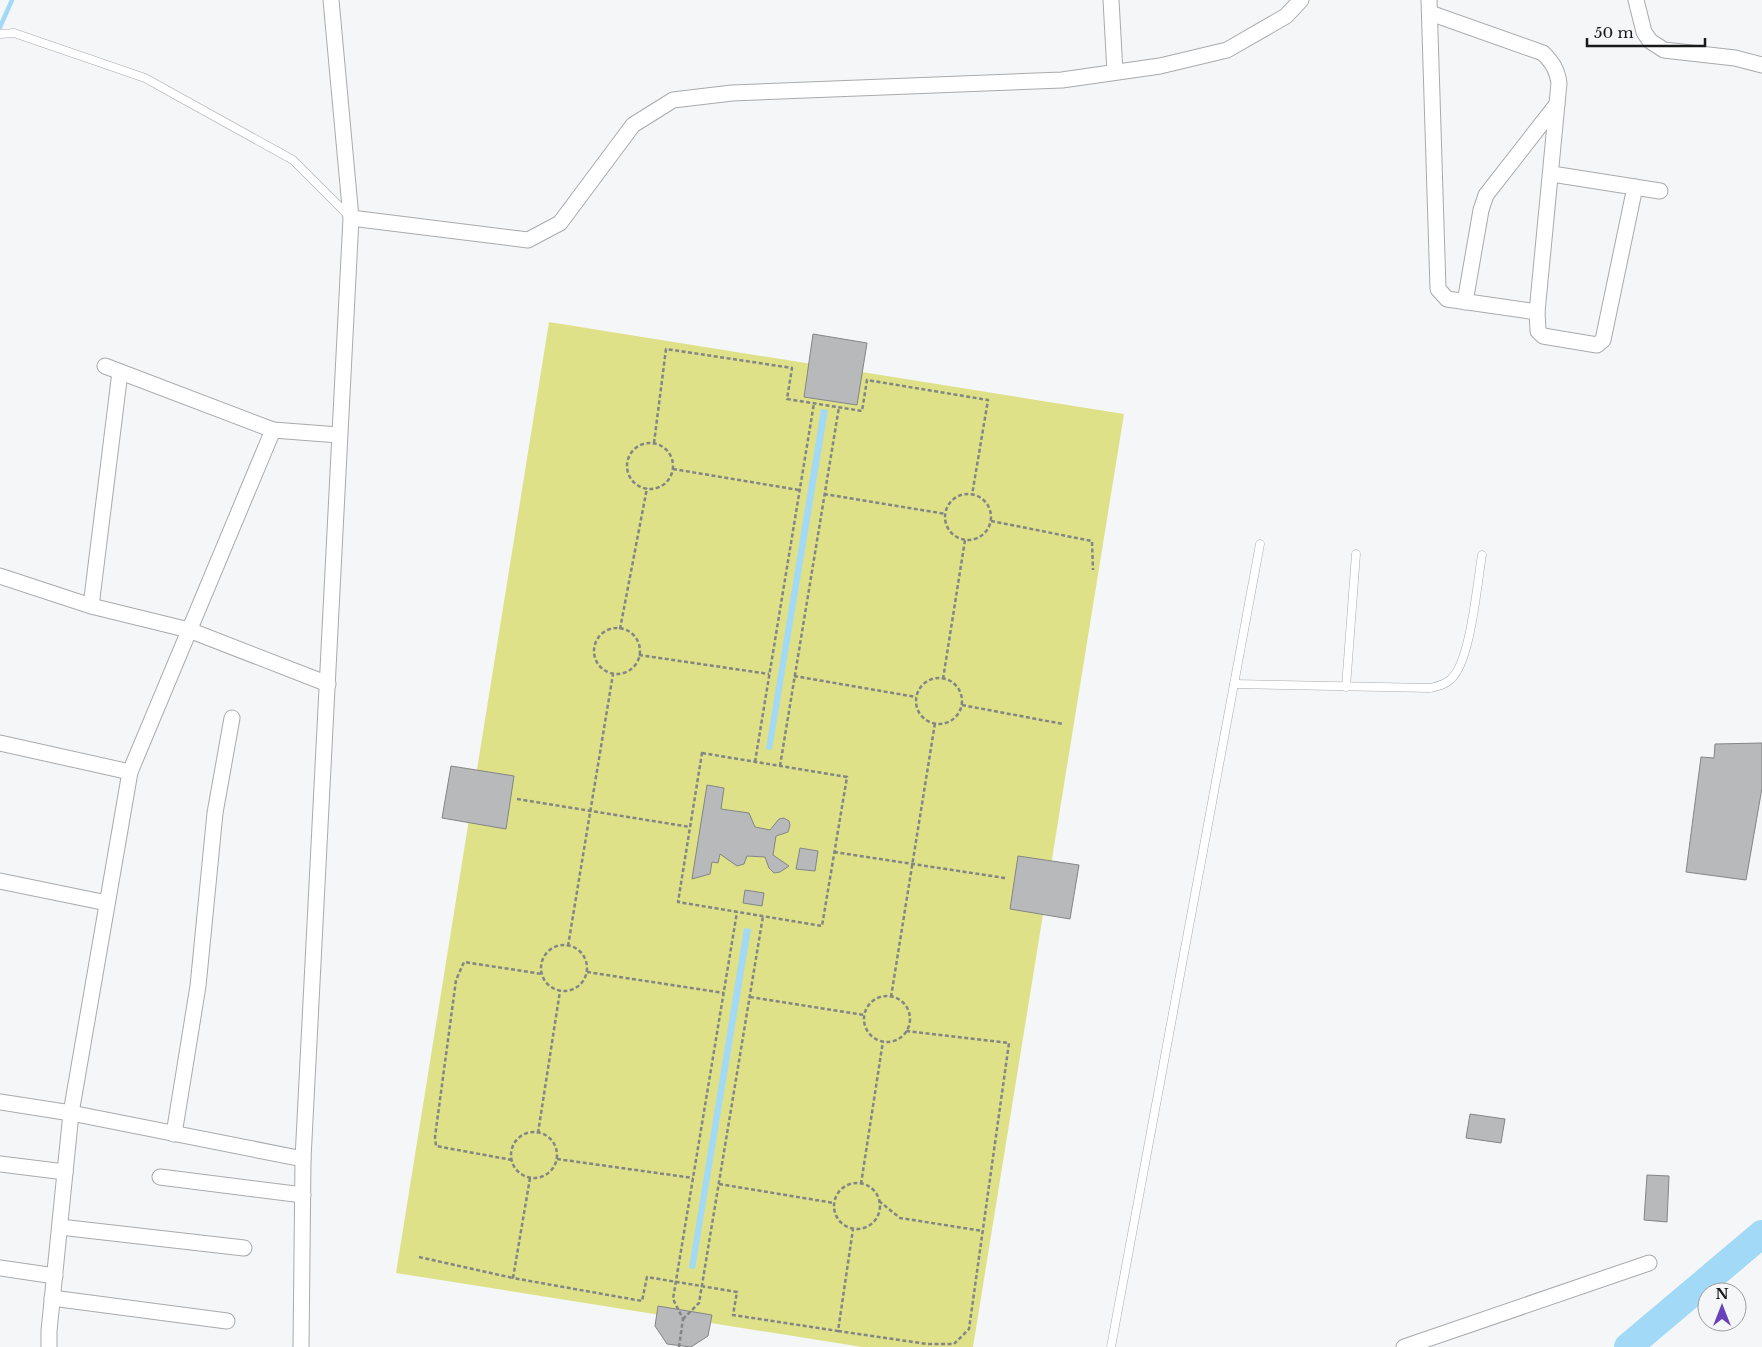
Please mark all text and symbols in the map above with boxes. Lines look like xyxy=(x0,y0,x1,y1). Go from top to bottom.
scale bar xyxy=(1587,15,1704,47)
text: 50 m xyxy=(1594,23,1634,42)
north arrow xyxy=(1697,1282,1747,1332)
text: N xyxy=(1715,1285,1729,1303)

